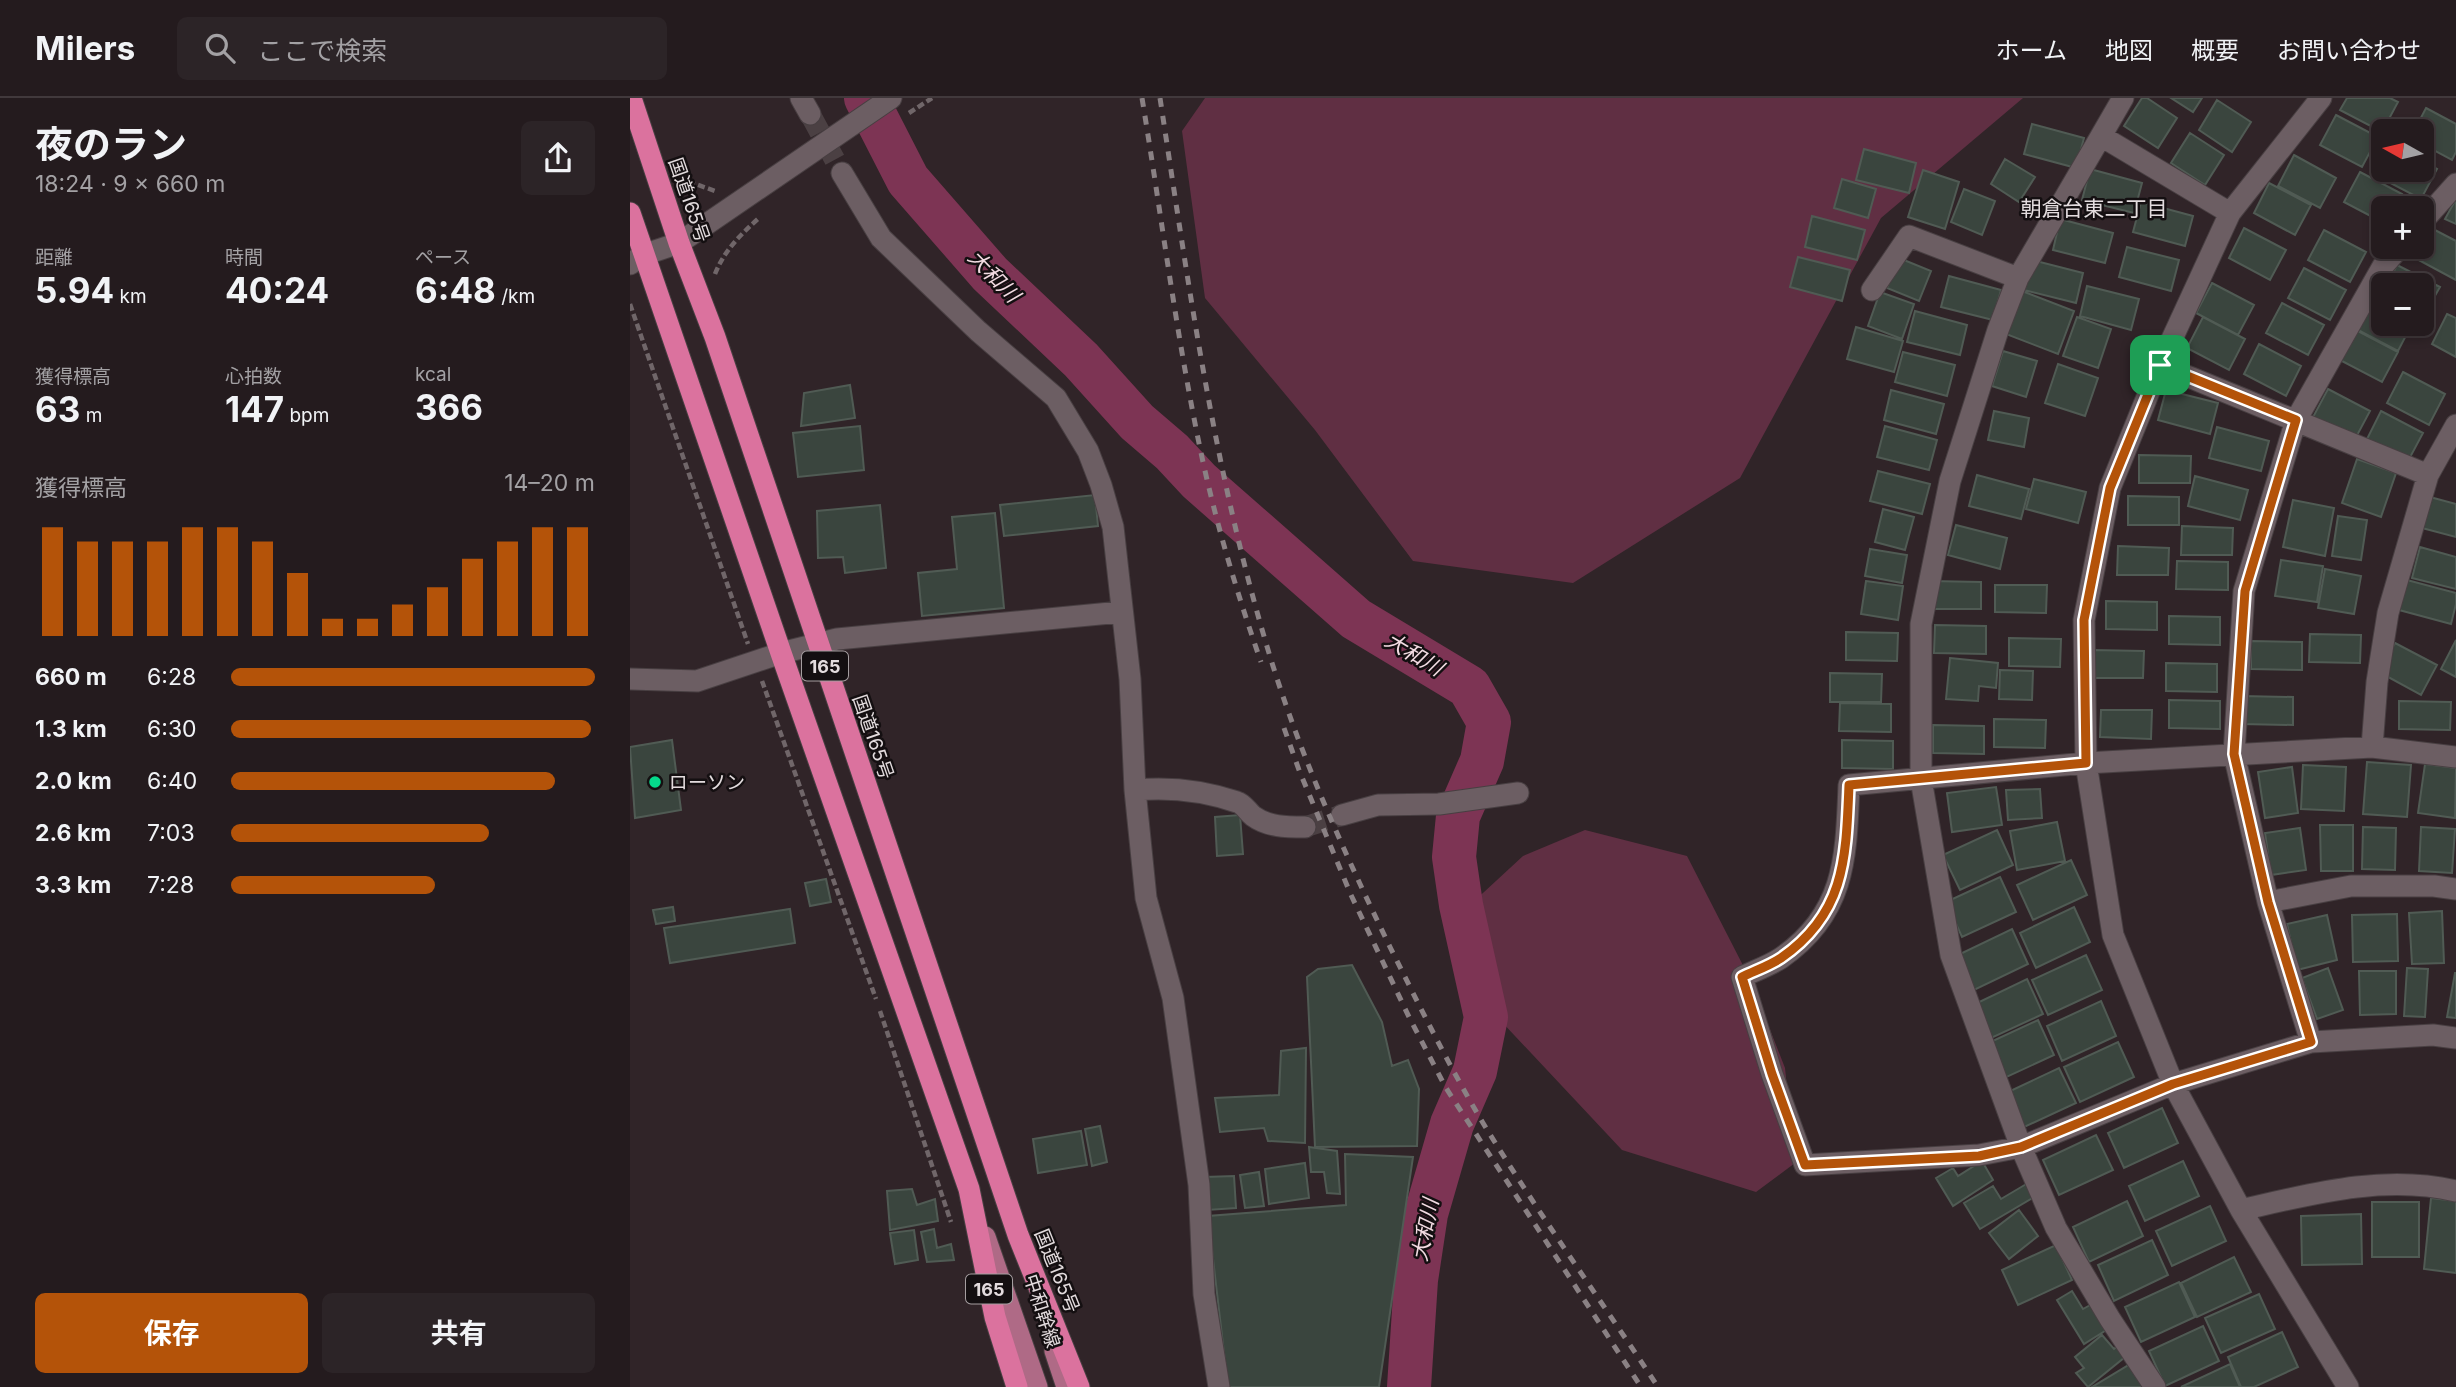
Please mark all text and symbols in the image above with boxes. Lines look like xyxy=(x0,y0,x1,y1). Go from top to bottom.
search box xyxy=(177,17,667,80)
text: Milers xyxy=(35,28,135,68)
icon: search xyxy=(201,29,239,67)
text: ここで検索 xyxy=(257,35,387,66)
text: ホーム xyxy=(1996,36,2067,65)
text: 地図 xyxy=(2105,36,2153,65)
text: 概要 xyxy=(2191,36,2239,65)
text: お問い合わせ xyxy=(2277,36,2421,65)
north arrow xyxy=(2371,119,2434,182)
map controls xyxy=(2371,119,2434,336)
text: 夜のラン xyxy=(35,121,187,167)
button: share xyxy=(521,121,595,195)
street label: 国道165号 xyxy=(664,155,714,245)
text: 18:24 · 9 × 660 m xyxy=(35,170,225,198)
district label: 朝倉台東二丁目 xyxy=(2021,196,2168,221)
button: + xyxy=(2371,196,2434,259)
water label: 大和川 xyxy=(963,245,1026,309)
text: 距離 xyxy=(35,246,73,269)
text: 時間 xyxy=(225,246,263,269)
text: ペース xyxy=(415,246,471,269)
text: 5.94 xyxy=(35,269,114,311)
text: 40:24 xyxy=(225,269,329,311)
text: 6:48 xyxy=(415,269,496,311)
button: − xyxy=(2371,273,2434,336)
text: km xyxy=(114,285,147,308)
text: /km xyxy=(496,285,535,308)
pin xyxy=(2130,335,2190,395)
icon: arrive xyxy=(2141,346,2179,384)
text: kcal xyxy=(415,363,451,386)
text: 獲得標高 xyxy=(35,365,111,388)
text: 心拍数 xyxy=(225,365,282,388)
text: 366 xyxy=(415,386,483,428)
text: 63 xyxy=(35,388,80,430)
text: 147 xyxy=(225,388,284,430)
text: m xyxy=(80,404,102,427)
text: bpm xyxy=(284,404,329,427)
text: 14–20 m xyxy=(504,469,595,497)
text: 獲得標高 xyxy=(35,474,127,502)
water label: 大和川 xyxy=(1381,627,1449,682)
road number: 165 xyxy=(802,652,848,680)
text: 660 m xyxy=(35,663,107,691)
text: 6:28 xyxy=(147,663,196,691)
street label: 国道165号 xyxy=(848,692,898,782)
text: 1.3 km xyxy=(35,715,107,743)
text: 6:30 xyxy=(147,715,197,743)
text: 2.0 km xyxy=(35,767,112,795)
text: 6:40 xyxy=(147,767,197,795)
place label: ローソン xyxy=(669,771,745,794)
marker: ローソン xyxy=(647,774,663,790)
text: 2.6 km xyxy=(35,819,111,847)
text: 7:03 xyxy=(147,819,195,847)
text: 3.3 km xyxy=(35,871,111,899)
text: 7:28 xyxy=(147,871,194,899)
water label: 大和川 xyxy=(1407,1195,1444,1263)
street label: 国道165号 xyxy=(1030,1226,1084,1316)
street label: 中和幹線 xyxy=(1019,1271,1065,1351)
road number: 165 xyxy=(966,1274,1012,1304)
button: 保存 xyxy=(35,1293,308,1373)
button: 共有 xyxy=(322,1293,595,1373)

